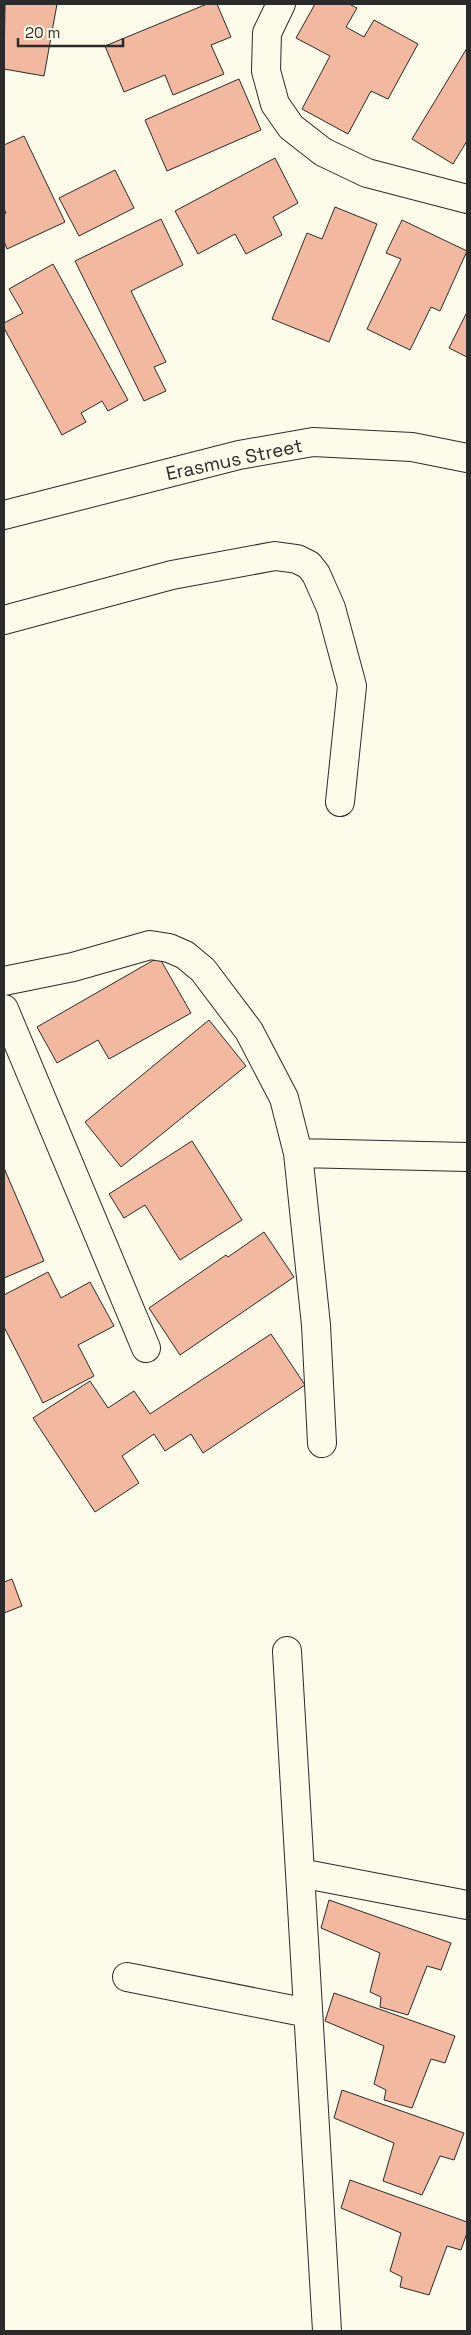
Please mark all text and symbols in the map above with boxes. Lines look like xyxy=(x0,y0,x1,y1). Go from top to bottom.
scale bar xyxy=(18,15,122,47)
text: 20 m xyxy=(25,23,60,42)
street label: Erasmus Street xyxy=(163,433,305,486)

